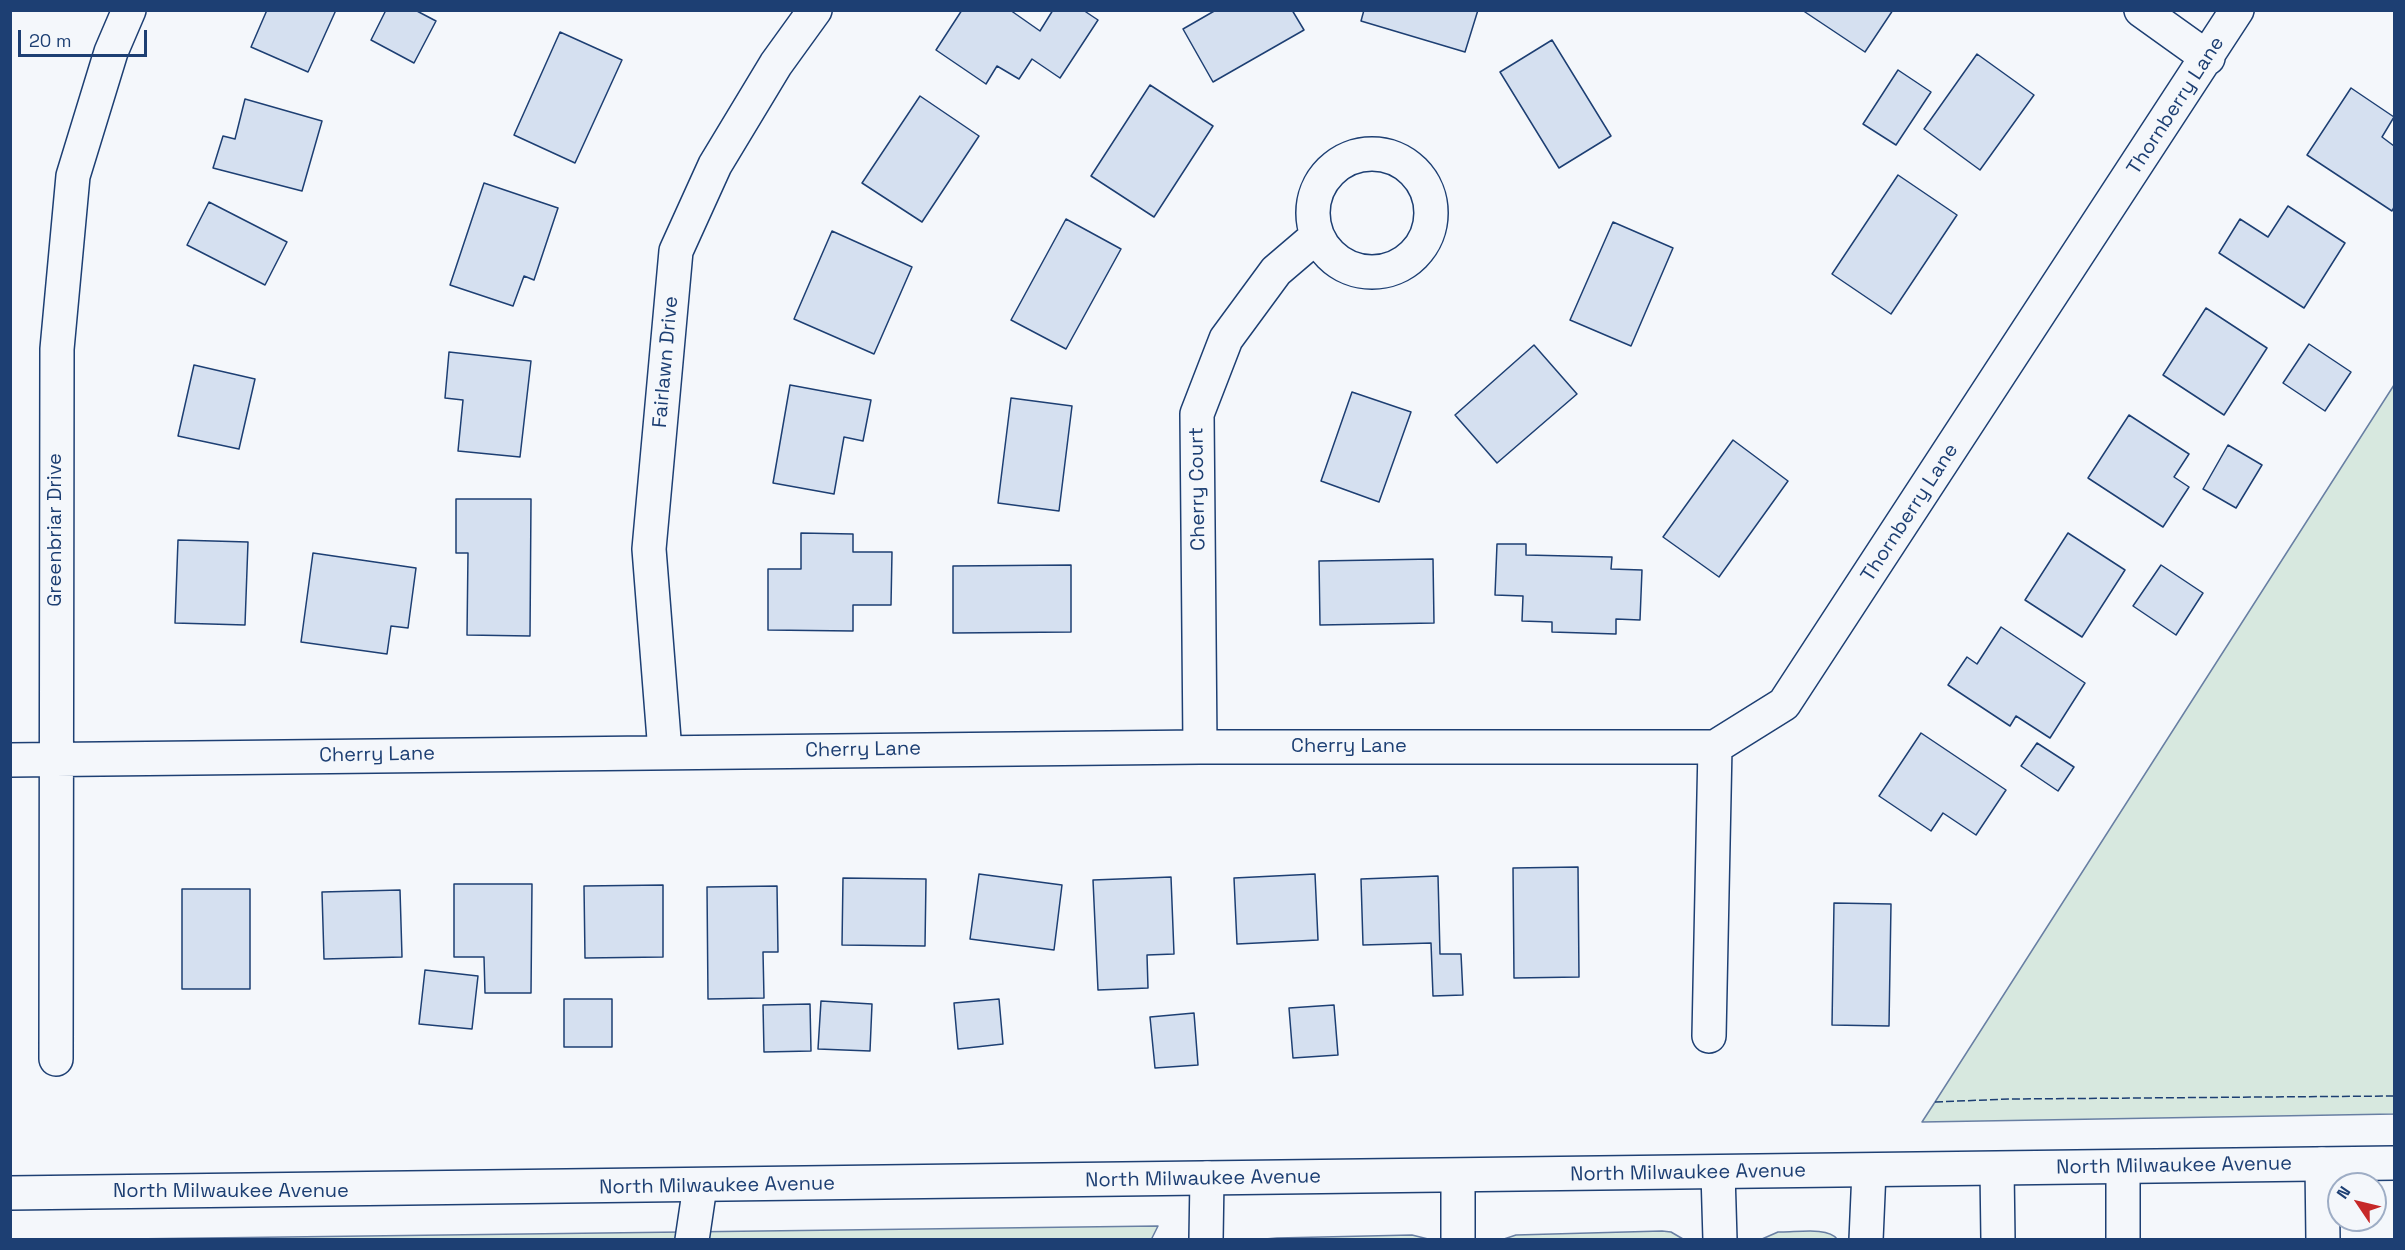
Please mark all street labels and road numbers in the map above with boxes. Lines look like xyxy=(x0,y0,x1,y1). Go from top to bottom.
street label: Thornberry Lane xyxy=(2122,32,2230,180)
street label: Fairlawn Drive xyxy=(648,295,684,429)
street label: Cherry Court xyxy=(1185,427,1211,551)
street label: Thornberry Lane xyxy=(1856,439,1964,587)
street label: Greenbriar Drive xyxy=(44,453,68,607)
street label: Cherry Lane xyxy=(1291,735,1407,759)
street label: Cherry Lane xyxy=(805,737,921,763)
street label: Cherry Lane xyxy=(319,742,435,768)
street label: North Milwaukee Avenue xyxy=(2056,1152,2292,1180)
street label: North Milwaukee Avenue xyxy=(1570,1159,1806,1187)
street label: North Milwaukee Avenue xyxy=(1085,1165,1321,1193)
street label: North Milwaukee Avenue xyxy=(599,1172,835,1200)
street label: North Milwaukee Avenue xyxy=(113,1180,349,1204)

